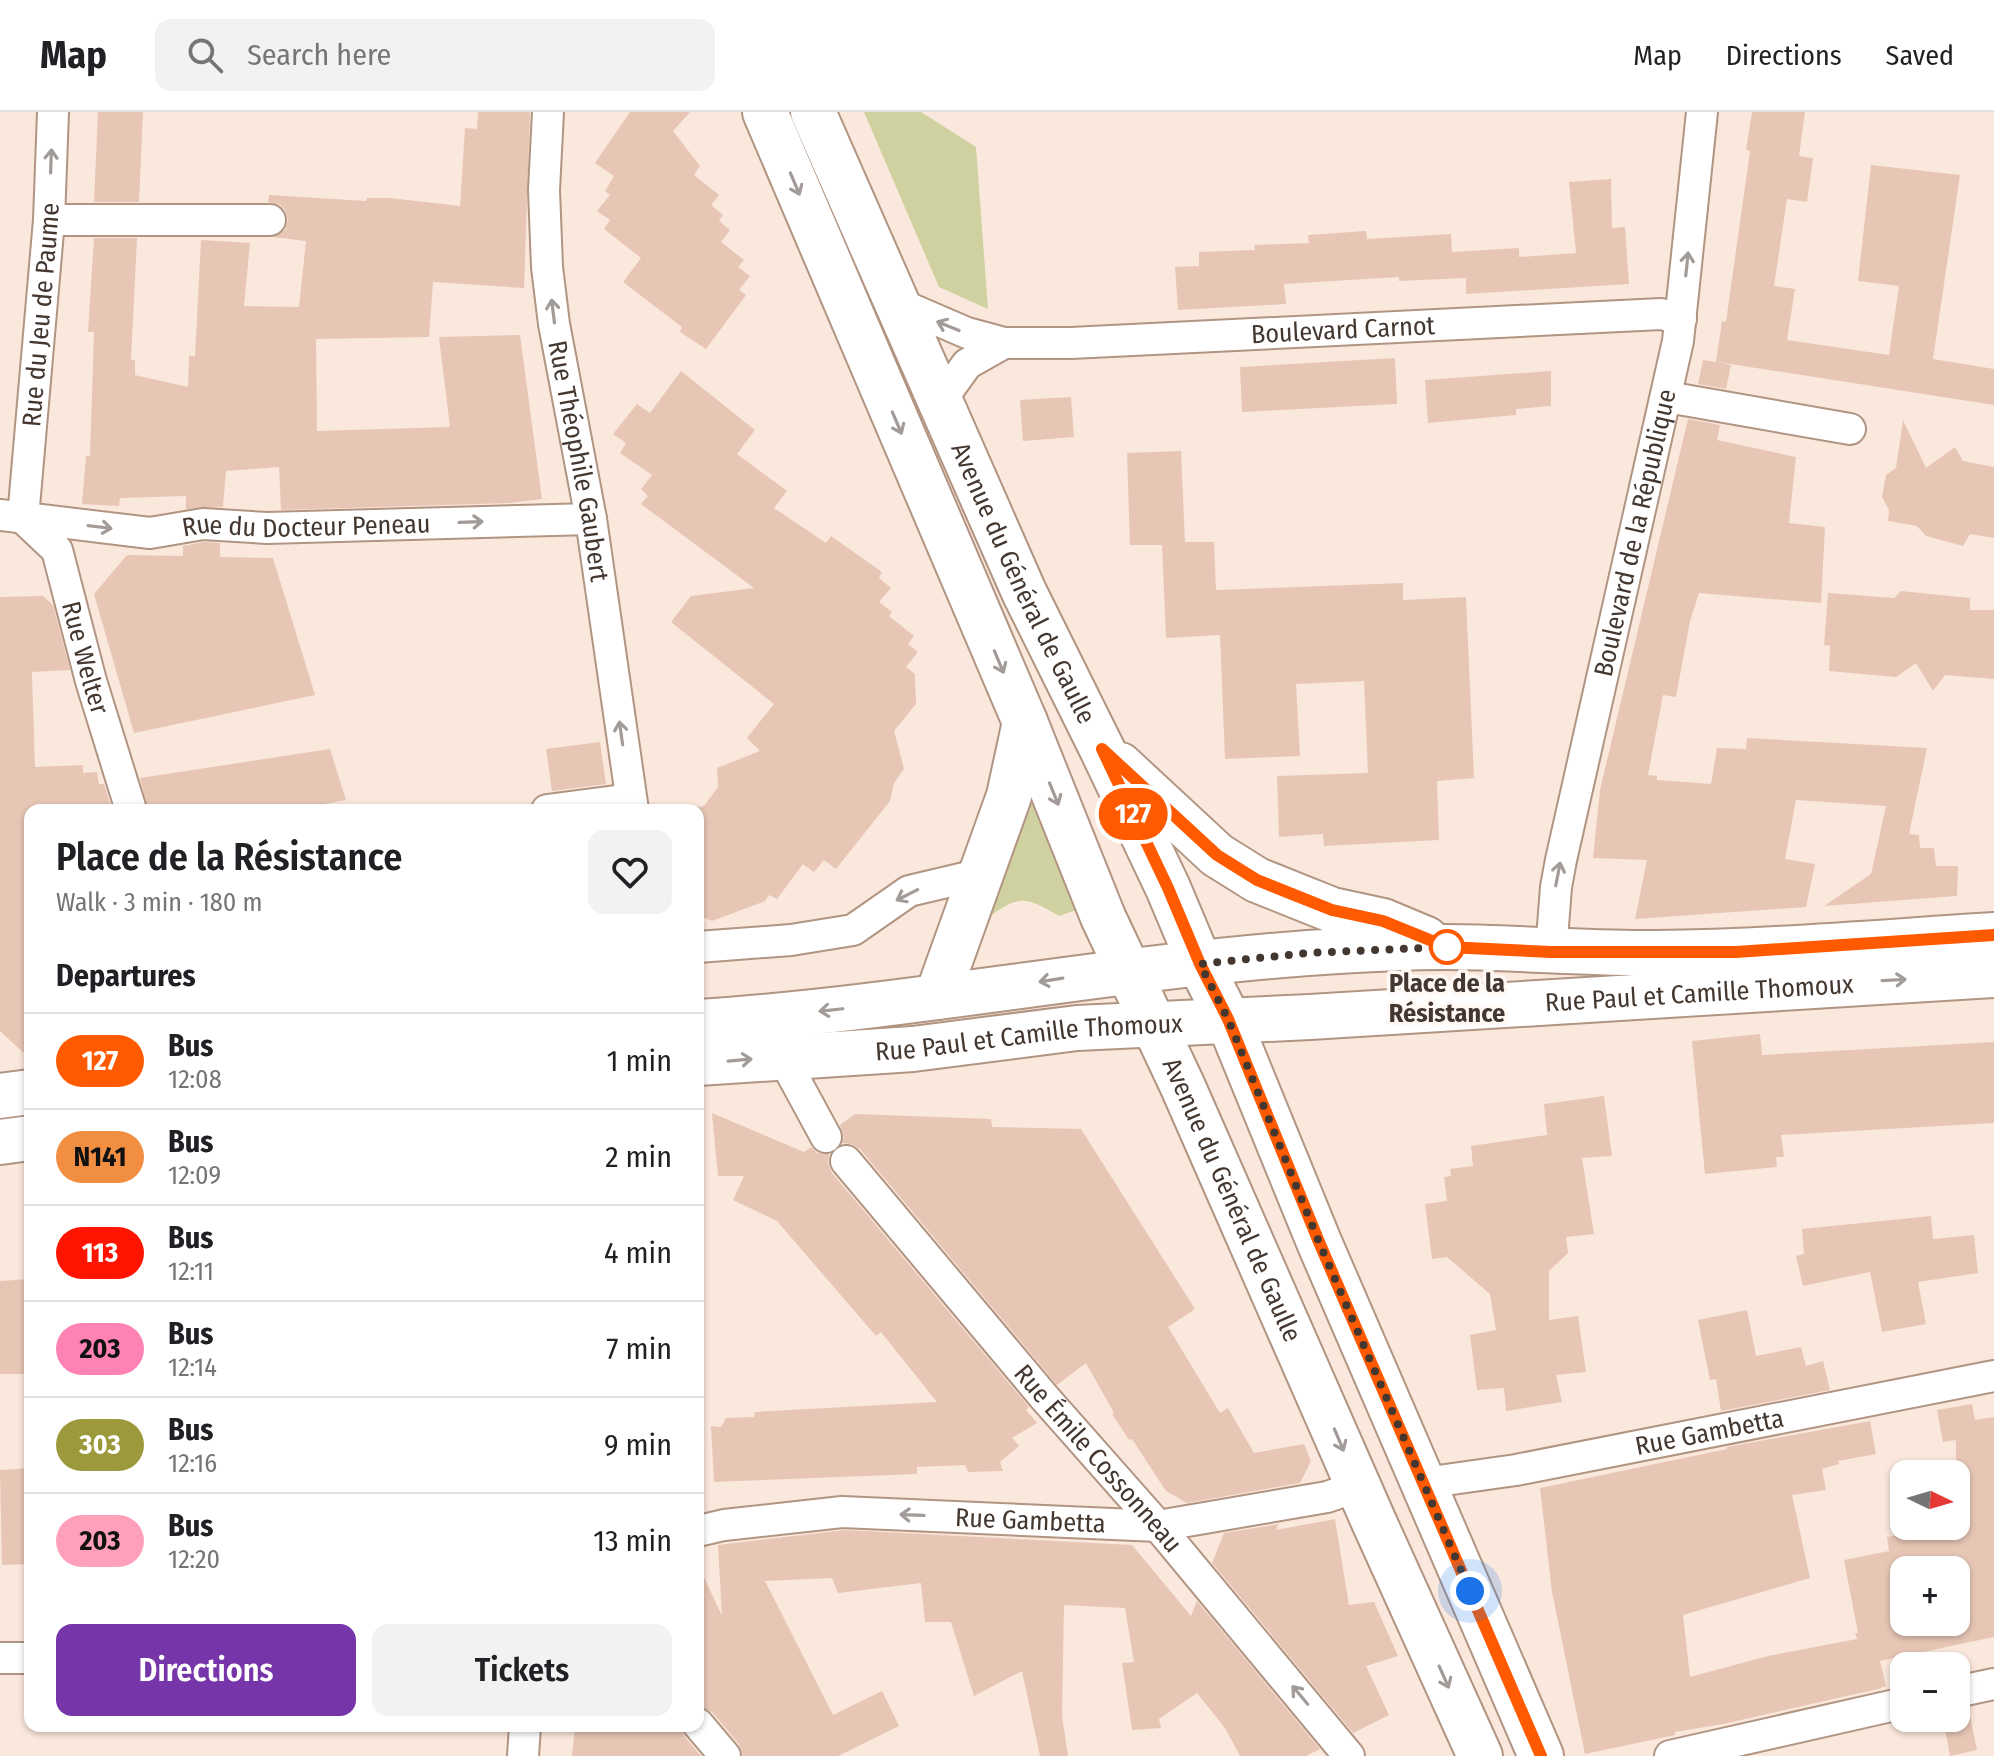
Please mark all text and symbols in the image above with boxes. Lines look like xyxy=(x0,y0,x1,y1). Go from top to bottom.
search box xyxy=(155,19,715,91)
text: Map xyxy=(40,32,107,78)
icon: search xyxy=(183,33,227,77)
text: Search here xyxy=(247,37,391,73)
text: Map xyxy=(1633,39,1682,72)
text: Directions xyxy=(1726,39,1842,72)
text: Saved xyxy=(1886,39,1954,72)
one-way arrow xyxy=(43,148,58,175)
one-way arrow xyxy=(789,171,804,196)
street label: Rue du Jeu de Paume xyxy=(16,202,65,428)
one-way arrow xyxy=(1679,251,1694,278)
one-way arrow xyxy=(545,298,560,324)
street label: Boulevard Carnot xyxy=(1250,310,1436,350)
one-way arrow xyxy=(936,318,961,332)
street label: Rue Théophile Gaubert xyxy=(542,338,615,584)
street label: Boulevard de la République xyxy=(1587,386,1682,680)
one-way arrow xyxy=(891,410,906,435)
street label: Avenue du Général de Gaulle xyxy=(945,438,1102,729)
street label: Rue du Docteur Peneau xyxy=(180,508,431,544)
one-way arrow xyxy=(457,514,484,530)
one-way arrow xyxy=(86,520,113,535)
street label: Rue Welter xyxy=(55,598,116,718)
one-way arrow xyxy=(993,649,1007,674)
one-way arrow xyxy=(613,721,628,746)
one-way arrow xyxy=(1048,782,1063,806)
line badge: 127 xyxy=(1087,788,1179,840)
text: 127 xyxy=(1115,797,1151,830)
button: heart xyxy=(588,830,672,914)
text: Place de la Résistance xyxy=(56,834,402,880)
one-way arrow xyxy=(1552,862,1567,887)
text: Walk · 3 min · 180 m xyxy=(56,887,263,918)
one-way arrow xyxy=(895,888,919,904)
marker: Place de la Résistance xyxy=(1430,930,1464,964)
text: Departures xyxy=(56,958,196,994)
place label: Place de la Résistance xyxy=(1389,968,1505,1029)
street label: Rue Paul et Camille Thomoux xyxy=(1544,968,1855,1018)
one-way arrow xyxy=(1880,972,1907,987)
one-way arrow xyxy=(1039,973,1064,988)
one-way arrow xyxy=(819,1003,844,1018)
street label: Rue Paul et Camille Thomoux xyxy=(874,1008,1184,1067)
text: Bus xyxy=(168,1028,213,1064)
text: 1 min xyxy=(607,1043,672,1079)
text: 127 xyxy=(82,1044,118,1077)
one-way arrow xyxy=(726,1052,753,1067)
street label: Avenue du Général de Gaulle xyxy=(1156,1053,1308,1346)
text: 12:08 xyxy=(168,1064,222,1095)
text: Bus xyxy=(168,1124,213,1160)
text: 2 min xyxy=(605,1139,672,1175)
text: N141 xyxy=(74,1140,126,1173)
text: 12:09 xyxy=(168,1160,221,1191)
text: Bus xyxy=(168,1220,213,1256)
text: 4 min xyxy=(604,1235,672,1271)
text: 113 xyxy=(82,1236,118,1269)
text: 12:11 xyxy=(168,1256,214,1287)
text: Bus xyxy=(168,1316,213,1352)
text: 7 min xyxy=(606,1331,672,1367)
text: 203 xyxy=(79,1332,121,1365)
text: 12:14 xyxy=(168,1352,217,1383)
street label: Rue Émile Cossonneau xyxy=(1008,1358,1189,1559)
street label: Rue Gambetta xyxy=(1632,1402,1786,1462)
text: Bus xyxy=(168,1412,213,1448)
text: 9 min xyxy=(604,1427,672,1463)
one-way arrow xyxy=(1332,1427,1347,1451)
text: 303 xyxy=(79,1428,121,1461)
text: 12:16 xyxy=(168,1448,217,1479)
north arrow xyxy=(1890,1460,1970,1540)
map controls xyxy=(1890,1460,1970,1732)
street label: Rue Gambetta xyxy=(954,1502,1106,1539)
text: Bus xyxy=(168,1508,213,1544)
one-way arrow xyxy=(899,1508,926,1523)
text: 13 min xyxy=(593,1523,672,1559)
text: 203 xyxy=(79,1524,121,1557)
text: 12:20 xyxy=(168,1544,220,1575)
button: + xyxy=(1890,1556,1970,1636)
your location xyxy=(1450,1571,1490,1611)
button: Directions xyxy=(56,1624,356,1716)
button: Tickets xyxy=(372,1624,672,1716)
button: − xyxy=(1890,1652,1970,1732)
one-way arrow xyxy=(1437,1665,1452,1689)
one-way arrow xyxy=(1291,1686,1309,1706)

